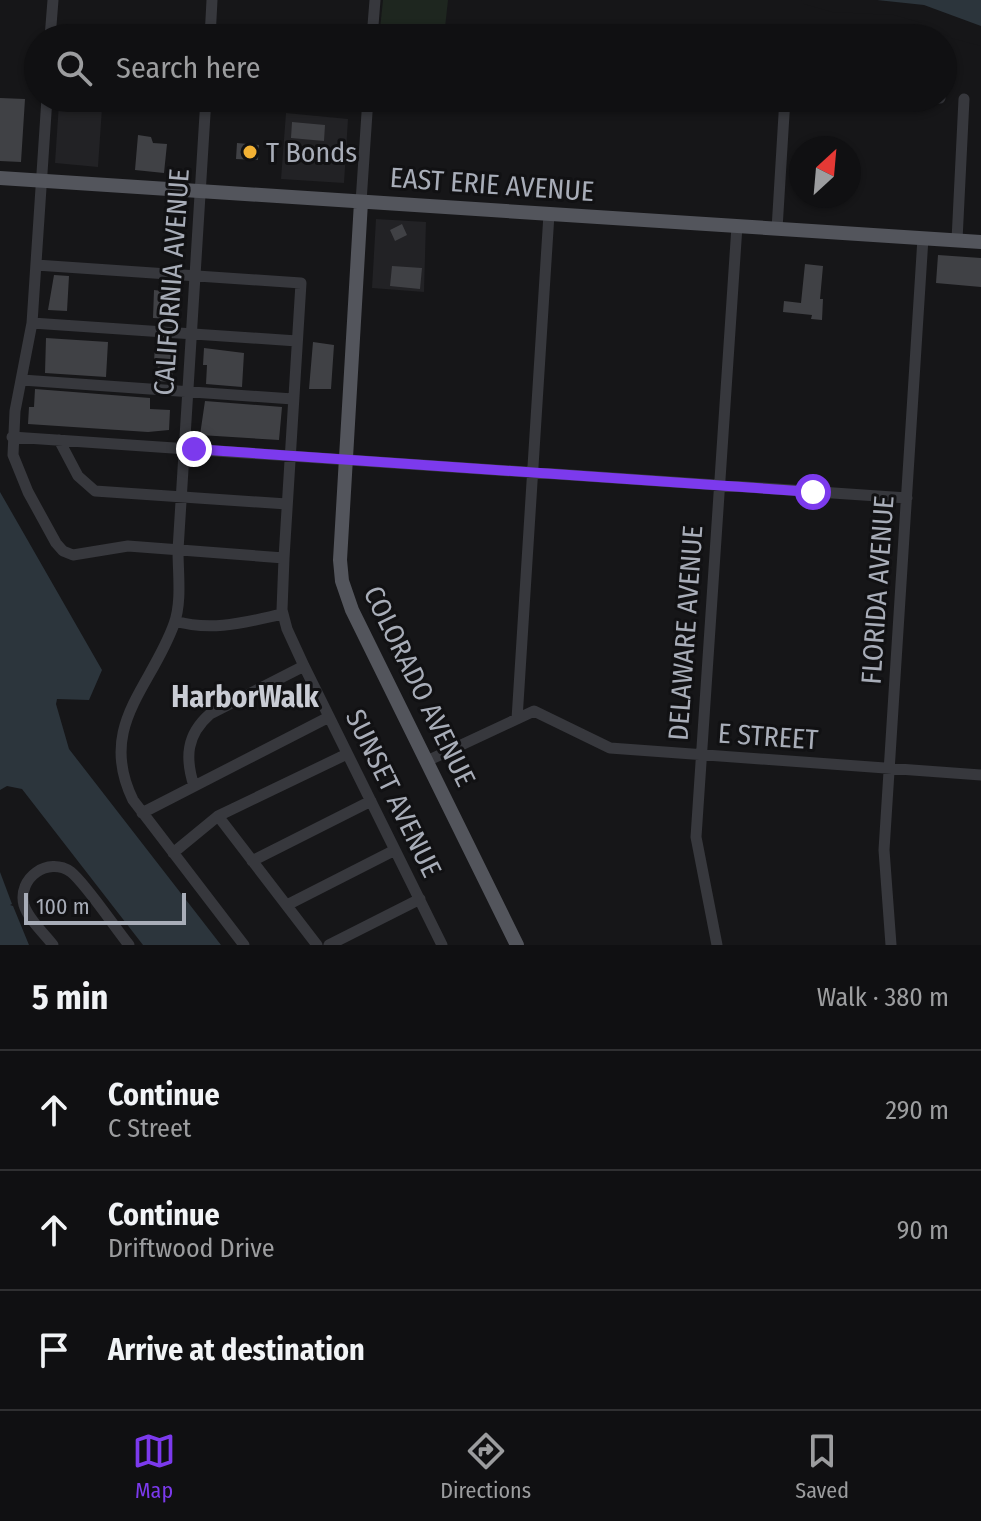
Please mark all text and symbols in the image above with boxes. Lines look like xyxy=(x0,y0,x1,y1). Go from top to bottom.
search box xyxy=(24,24,957,112)
icon: search xyxy=(52,46,96,90)
text: Search here xyxy=(116,50,261,86)
place label: T Bonds xyxy=(266,136,357,169)
north arrow xyxy=(789,136,861,208)
marker: T Bonds xyxy=(241,143,259,161)
street label: EAST ERIE AVENUE xyxy=(389,161,595,208)
street label: CALIFORNIA AVENUE xyxy=(147,168,196,397)
route end xyxy=(176,431,212,467)
route start xyxy=(795,474,831,510)
street label: FLORIDA AVENUE xyxy=(854,495,901,686)
street label: DELAWARE AVENUE xyxy=(662,524,709,742)
street label: COLORADO AVENUE xyxy=(357,581,482,792)
district label: HarborWalk xyxy=(171,679,320,715)
street label: SUNSET AVENUE xyxy=(339,704,448,882)
street label: E STREET xyxy=(717,717,819,756)
scale bar xyxy=(24,889,186,925)
text: 100 m xyxy=(36,893,90,920)
text: 5 min xyxy=(32,977,108,1018)
text: Walk · 380 m xyxy=(817,982,949,1013)
text: Continue xyxy=(108,1077,220,1113)
icon: ahead xyxy=(32,1088,76,1132)
text: 290 m xyxy=(885,1095,949,1126)
text: C Street xyxy=(108,1113,191,1144)
text: Continue xyxy=(108,1197,220,1233)
icon: ahead xyxy=(32,1208,76,1252)
text: 90 m xyxy=(897,1215,949,1246)
text: Driftwood Drive xyxy=(108,1233,275,1264)
icon: arrive xyxy=(32,1328,76,1372)
text: Arrive at destination xyxy=(108,1332,365,1368)
tab: Map xyxy=(132,1429,176,1504)
tab: Directions xyxy=(440,1429,531,1504)
tab: Saved xyxy=(795,1429,849,1504)

